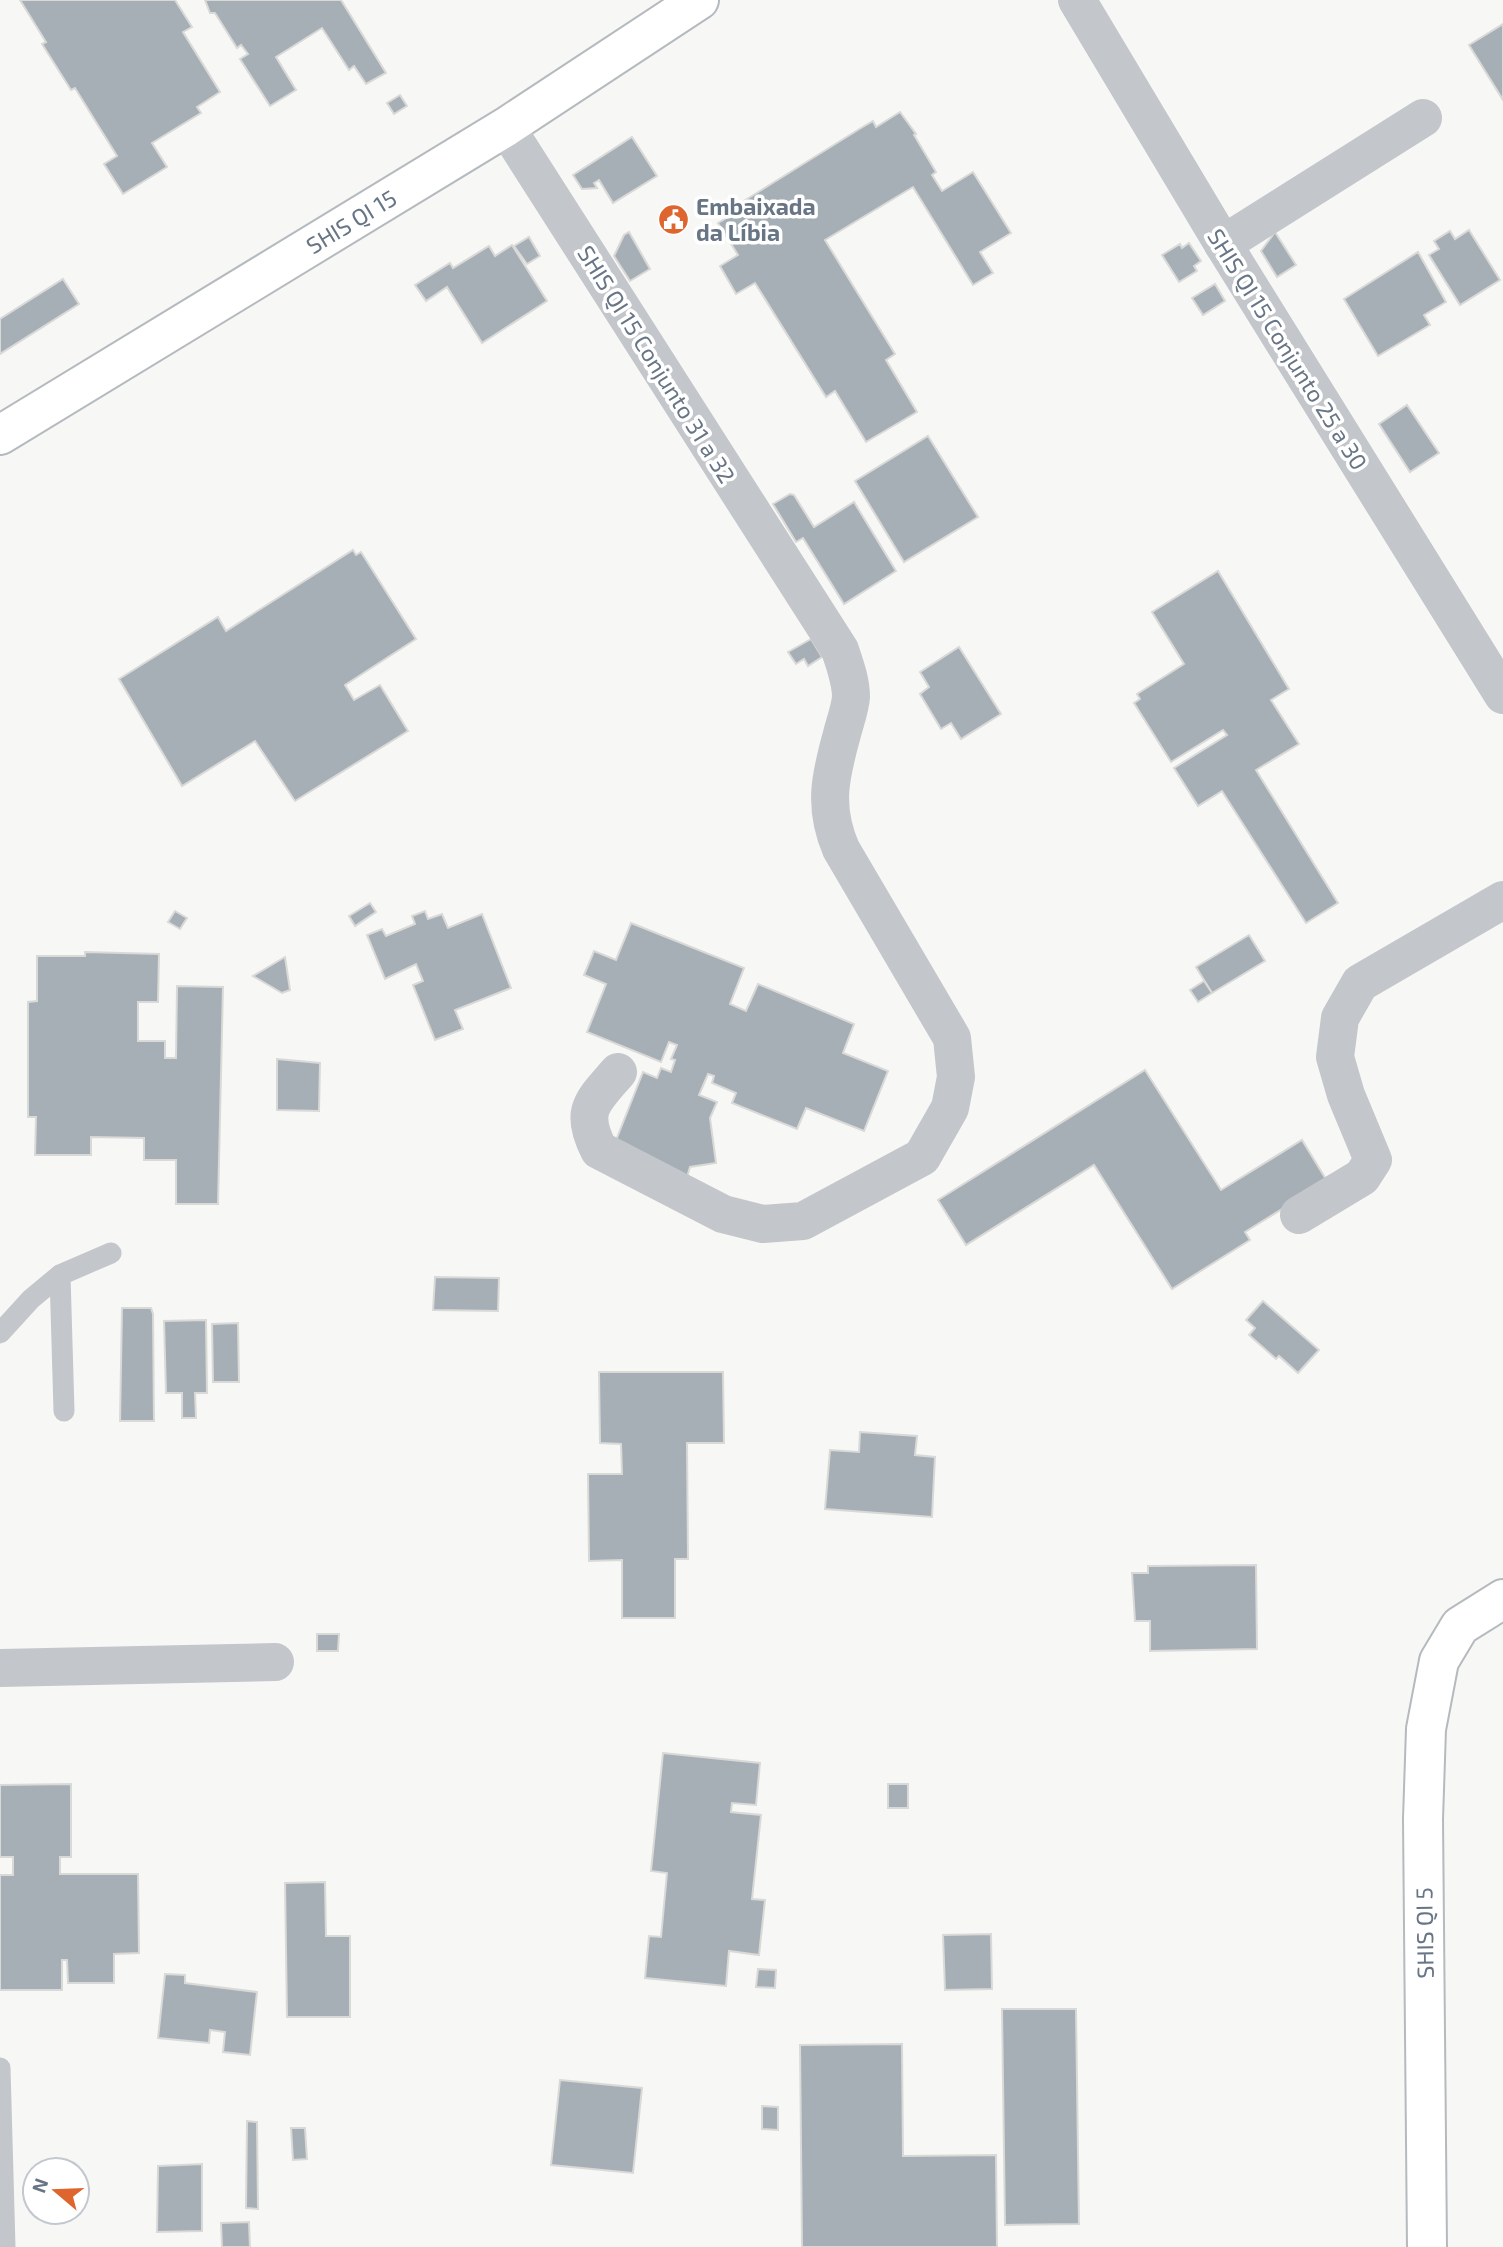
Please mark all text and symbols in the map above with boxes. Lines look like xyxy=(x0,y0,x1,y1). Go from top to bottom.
street label: SHIS QI 15 xyxy=(301,183,401,259)
place label: Embaixada da Líbia xyxy=(696,192,816,246)
public building icon: Embaixada da Líbia xyxy=(656,202,690,236)
street label: SHIS QI 15 Conjunto 25 a 30 xyxy=(1202,223,1374,475)
street label: SHIS QI 15 Conjunto 31 a 32 xyxy=(572,240,742,488)
street label: SHIS QI 5 xyxy=(1409,1887,1439,1979)
north arrow xyxy=(21,2156,91,2226)
text: N xyxy=(26,2175,53,2196)

